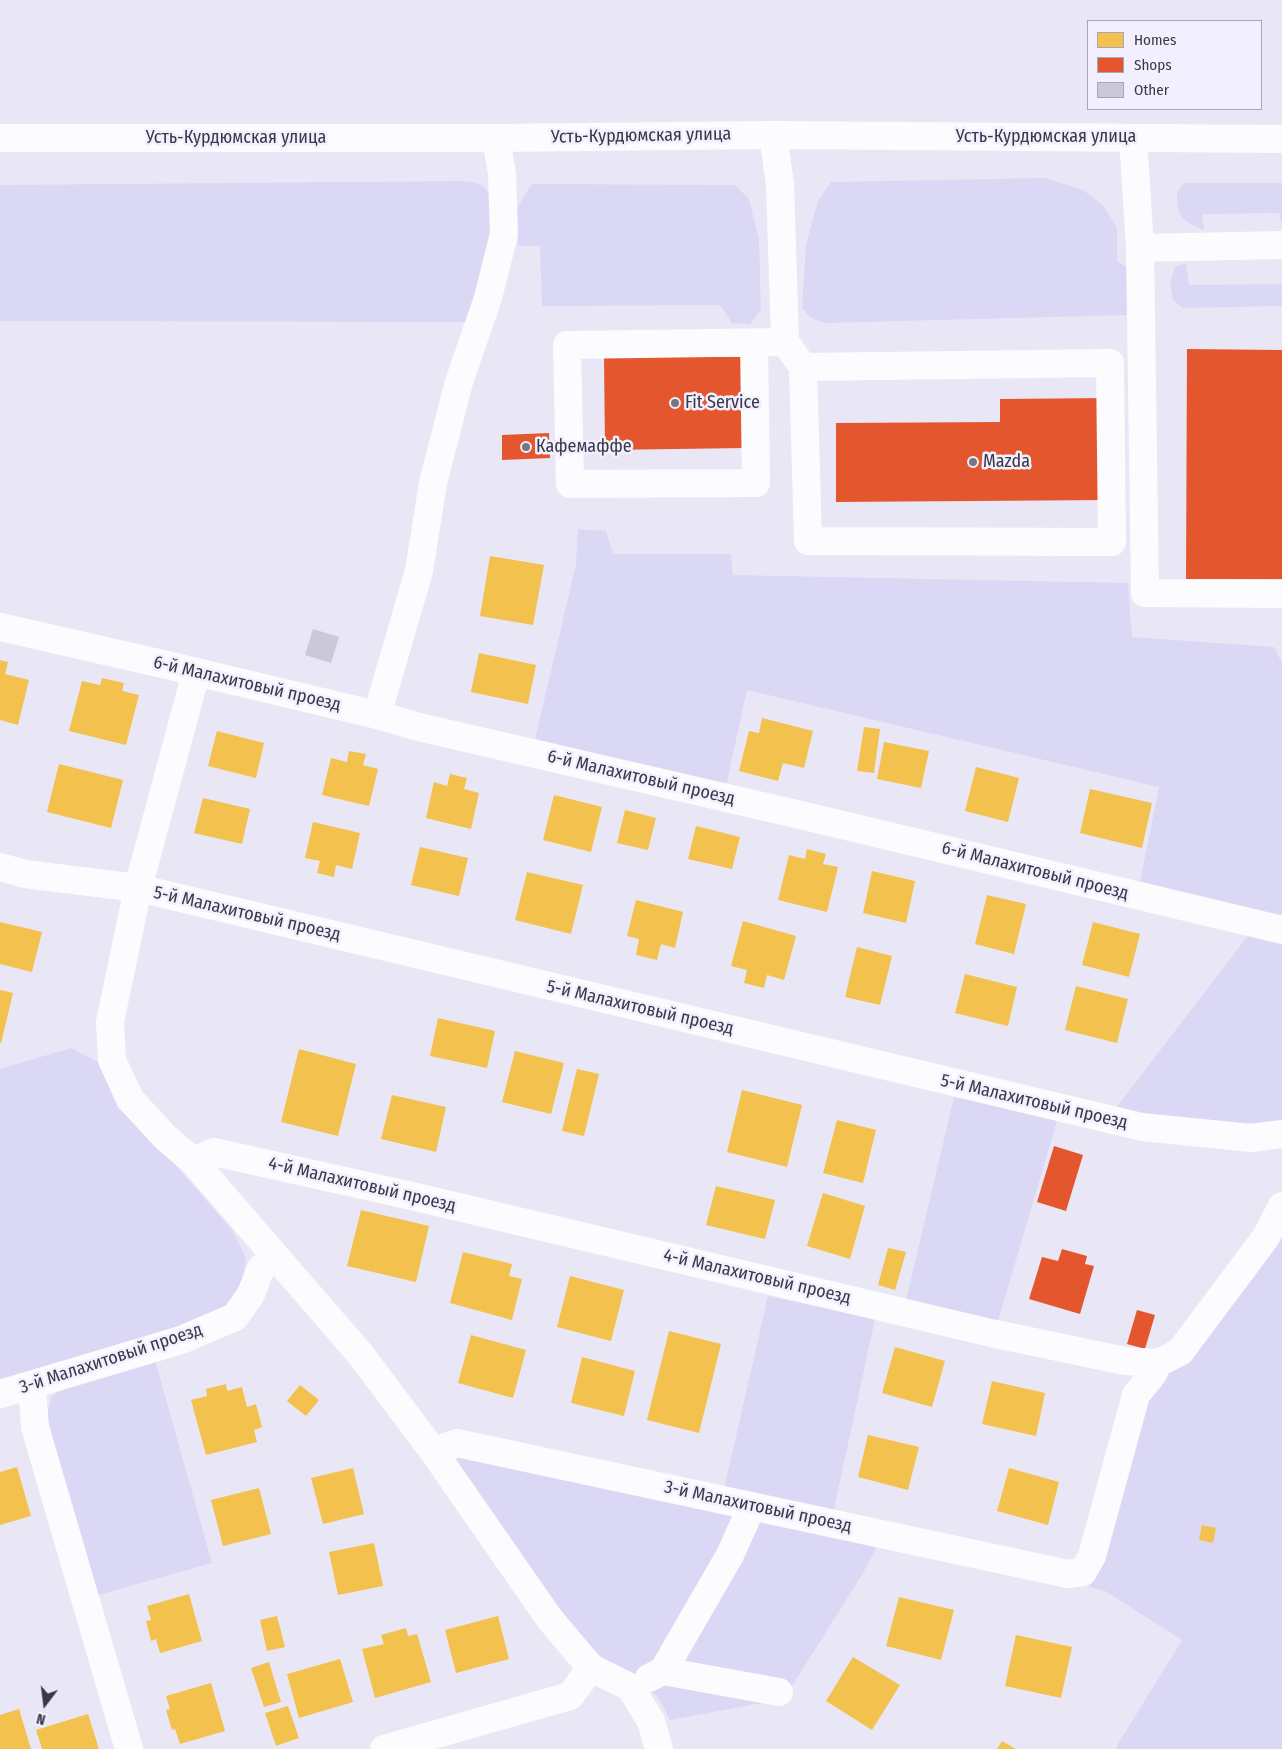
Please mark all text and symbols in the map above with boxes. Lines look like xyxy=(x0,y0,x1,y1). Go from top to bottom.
legend xyxy=(1087,20,1262,110)
text: Homes xyxy=(1134,31,1176,49)
text: Shops xyxy=(1134,56,1172,74)
text: Other xyxy=(1134,81,1169,99)
street label: Усть-Курдюмская улица xyxy=(551,124,731,148)
street label: Усть-Курдюмская улица xyxy=(956,126,1136,148)
street label: Усть-Курдюмская улица xyxy=(146,127,326,149)
place label: Fit Service xyxy=(685,392,760,414)
marker: Fit Service xyxy=(669,397,681,409)
place label: Кафемаффе xyxy=(536,436,632,458)
marker: Кафемаффе xyxy=(520,441,532,453)
place label: Mazda xyxy=(983,451,1030,473)
marker: Mazda xyxy=(967,456,979,468)
street label: 6-й Малахитовый проезд xyxy=(151,652,343,716)
street label: 6-й Малахитовый проезд xyxy=(545,746,737,810)
street label: 6-й Малахитовый проезд xyxy=(939,837,1131,905)
street label: 5-й Малахитовый проезд xyxy=(151,882,343,946)
street label: 5-й Малахитовый проезд xyxy=(544,976,736,1040)
street label: 5-й Малахитовый проезд xyxy=(938,1070,1130,1134)
street label: 4-й Малахитовый проезд xyxy=(266,1153,458,1217)
street label: 4-й Малахитовый проезд xyxy=(661,1245,853,1309)
street label: 3-й Малахитовый проезд xyxy=(17,1319,205,1399)
street label: 3-й Малахитовый проезд xyxy=(662,1477,854,1537)
north arrow xyxy=(20,1679,70,1729)
text: N xyxy=(35,1710,47,1728)

